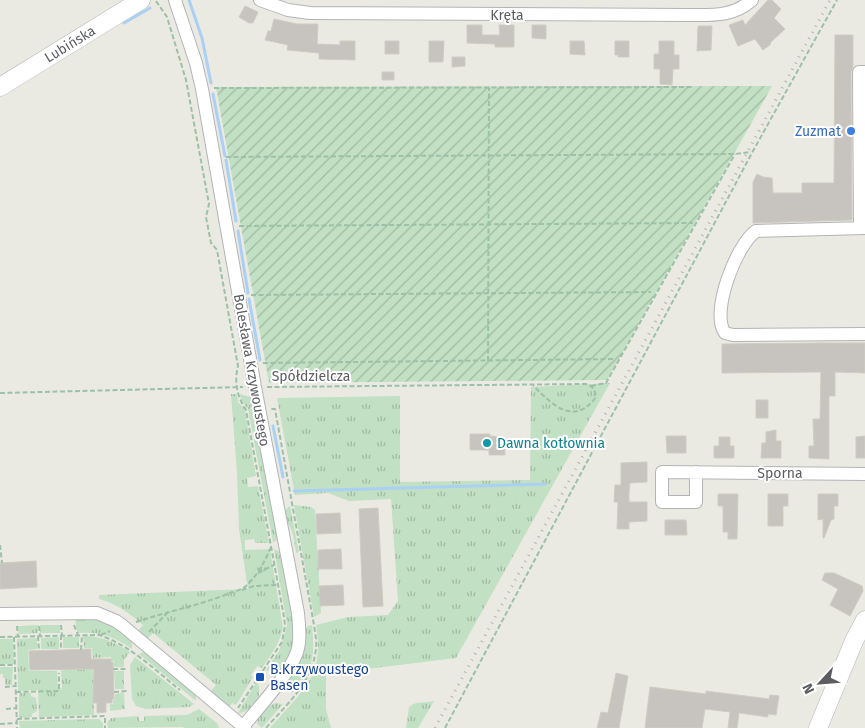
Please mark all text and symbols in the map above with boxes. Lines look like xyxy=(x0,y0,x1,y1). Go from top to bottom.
street label: Kręta xyxy=(490,7,524,24)
street label: Lubińska xyxy=(42,22,99,66)
place label: Zuzmat xyxy=(795,123,842,140)
marker: Zuzmat xyxy=(845,125,857,137)
street label: Bolesława Krzywoustego xyxy=(230,292,273,448)
street label: Spółdzielcza xyxy=(272,368,350,385)
place label: Dawna kotłownia xyxy=(497,435,605,452)
marker: Dawna kotłownia xyxy=(481,437,493,449)
street label: Sporna xyxy=(757,465,803,482)
north arrow xyxy=(795,658,845,708)
place label: B.Krzywoustego Basen xyxy=(270,661,369,694)
marker: B.Krzywoustego Basen xyxy=(254,671,266,683)
text: N xyxy=(799,681,818,696)

